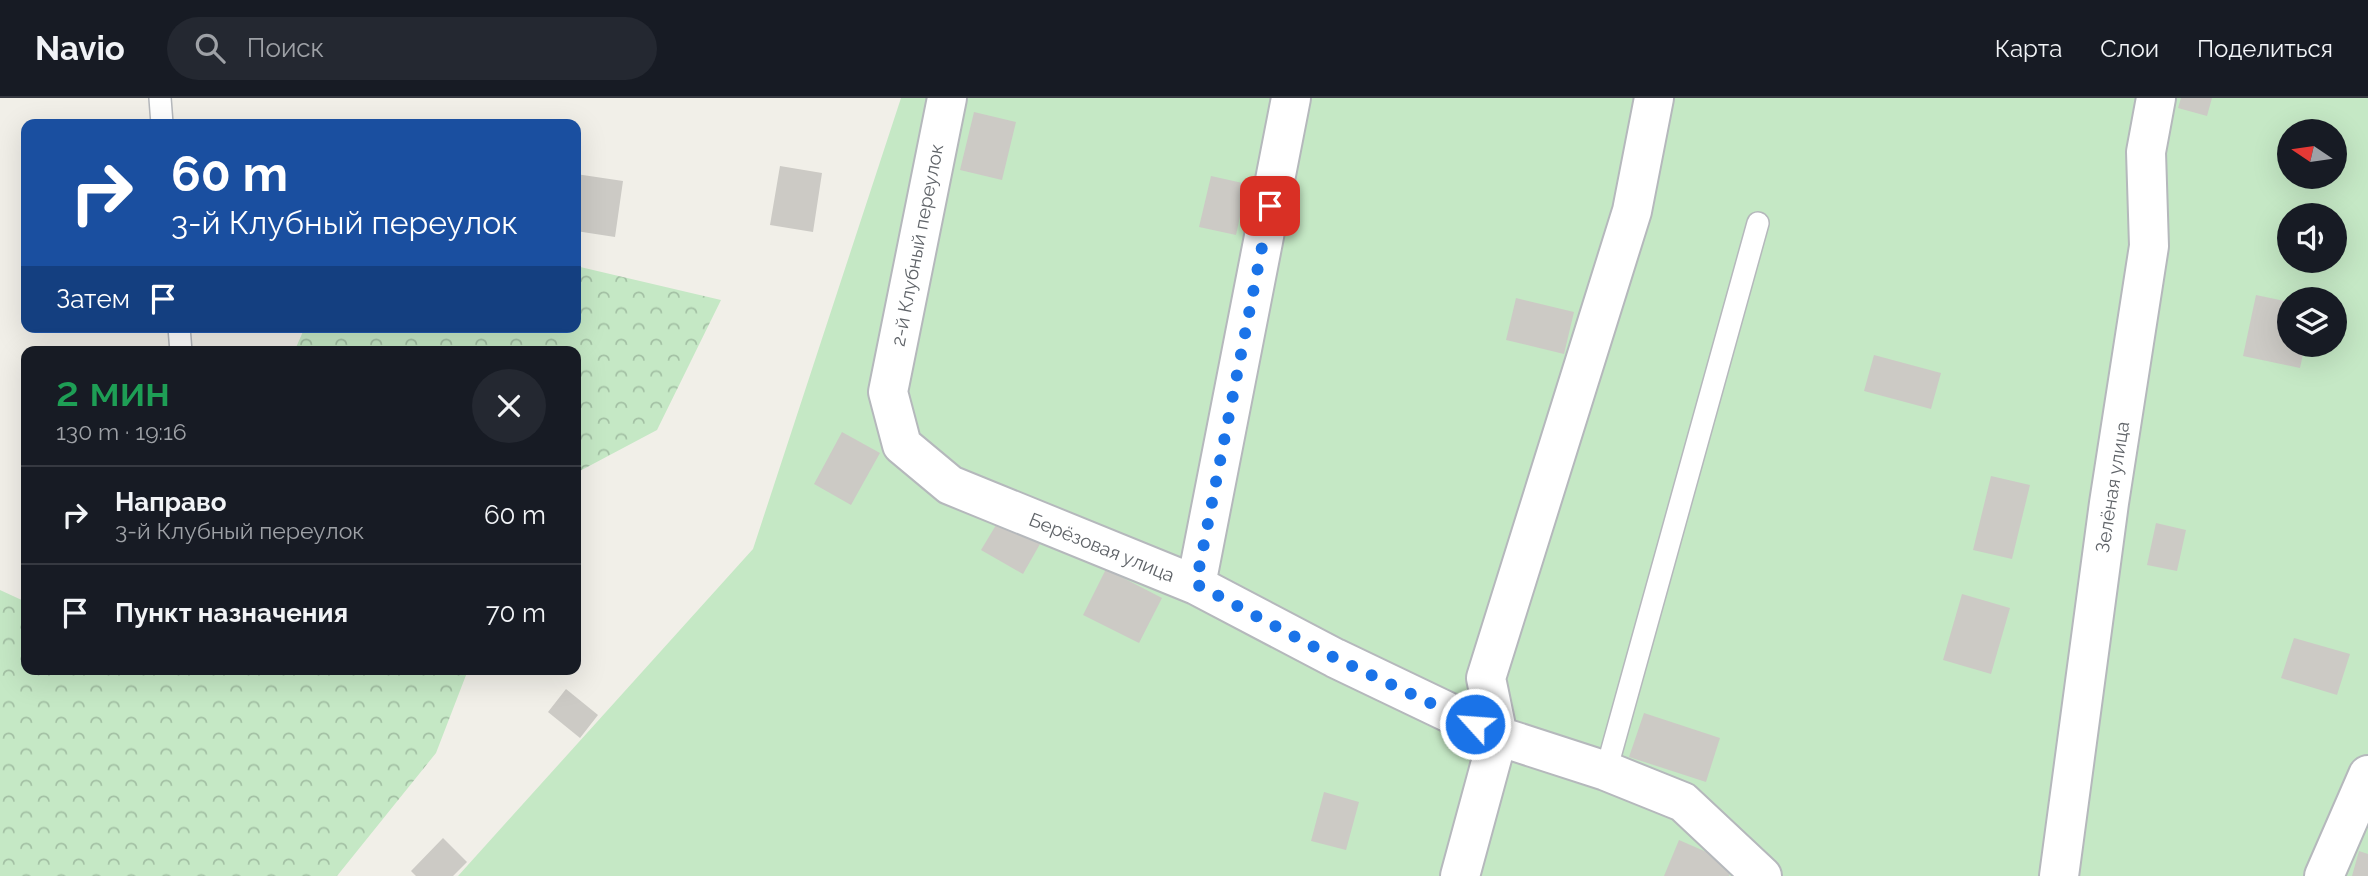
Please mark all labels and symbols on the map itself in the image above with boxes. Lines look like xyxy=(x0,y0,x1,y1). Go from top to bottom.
north arrow xyxy=(2277,119,2347,189)
street label: 2-й Клубный переулок xyxy=(887,142,947,348)
pin xyxy=(1240,176,1300,236)
street label: Зелёная улица xyxy=(2091,420,2133,554)
street label: Берёзовая улица xyxy=(1026,508,1178,586)
position arrow xyxy=(1438,687,1512,761)

